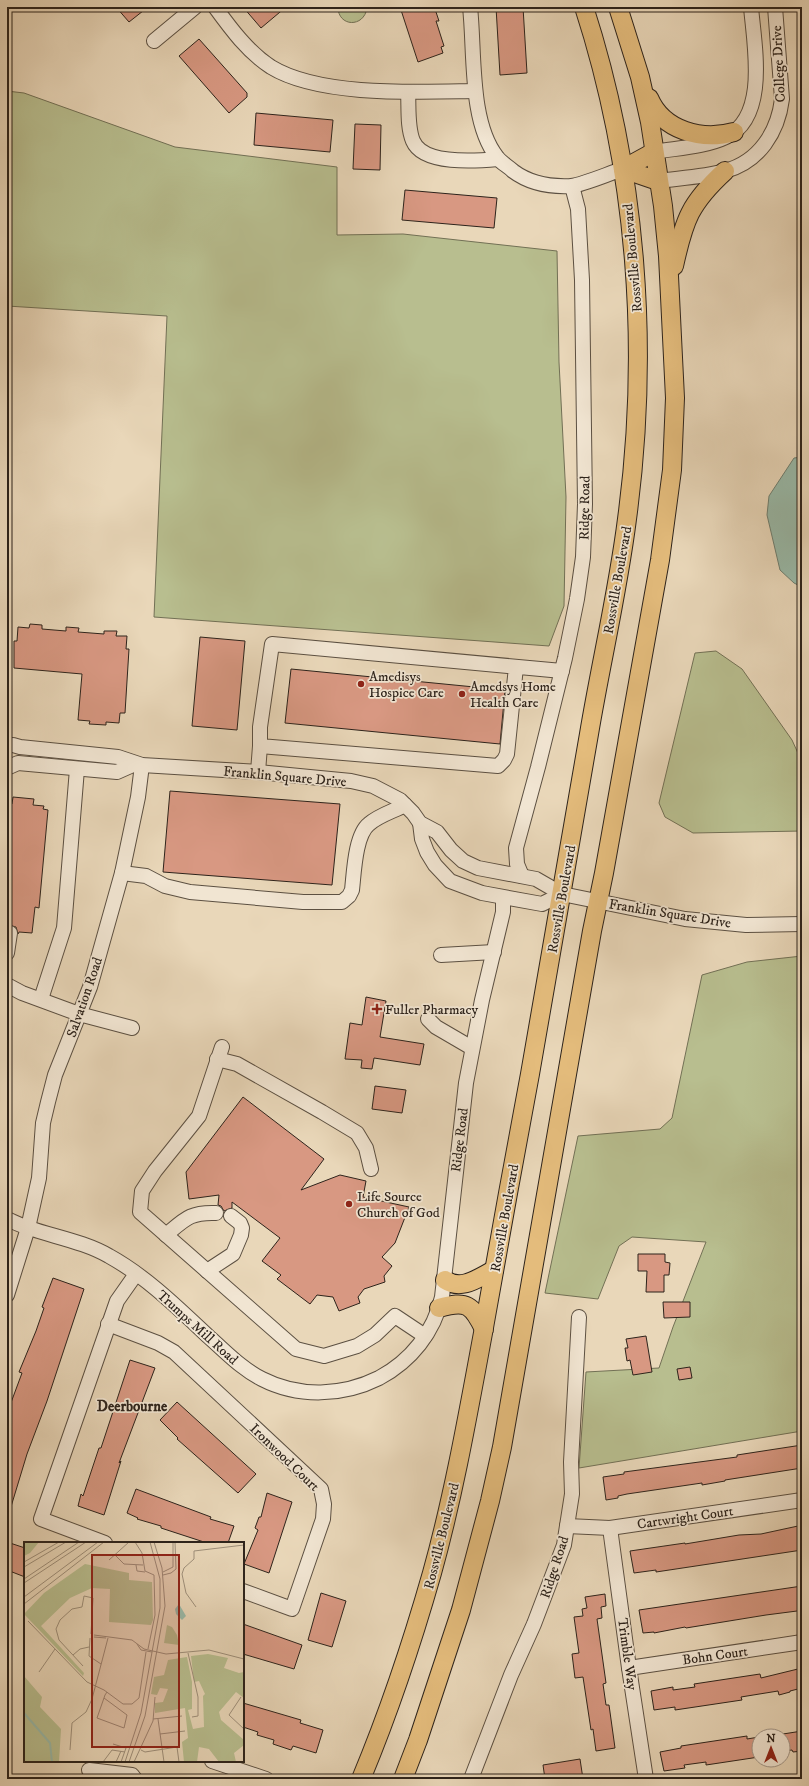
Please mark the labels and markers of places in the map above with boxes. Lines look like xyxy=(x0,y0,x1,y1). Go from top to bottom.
place label: Amedisys Hospice Care xyxy=(369,668,444,702)
place label: Amedsys Home Health Care xyxy=(470,678,556,712)
marker: Amedisys Hospice Care xyxy=(356,679,366,689)
marker: Amedsys Home Health Care xyxy=(457,689,467,699)
place label: Fuller Pharmacy xyxy=(385,1001,478,1019)
marker: Fuller Pharmacy xyxy=(372,1004,382,1014)
place label: Life Source Church of God xyxy=(357,1188,440,1222)
marker: Life Source Church of God xyxy=(344,1199,354,1209)

